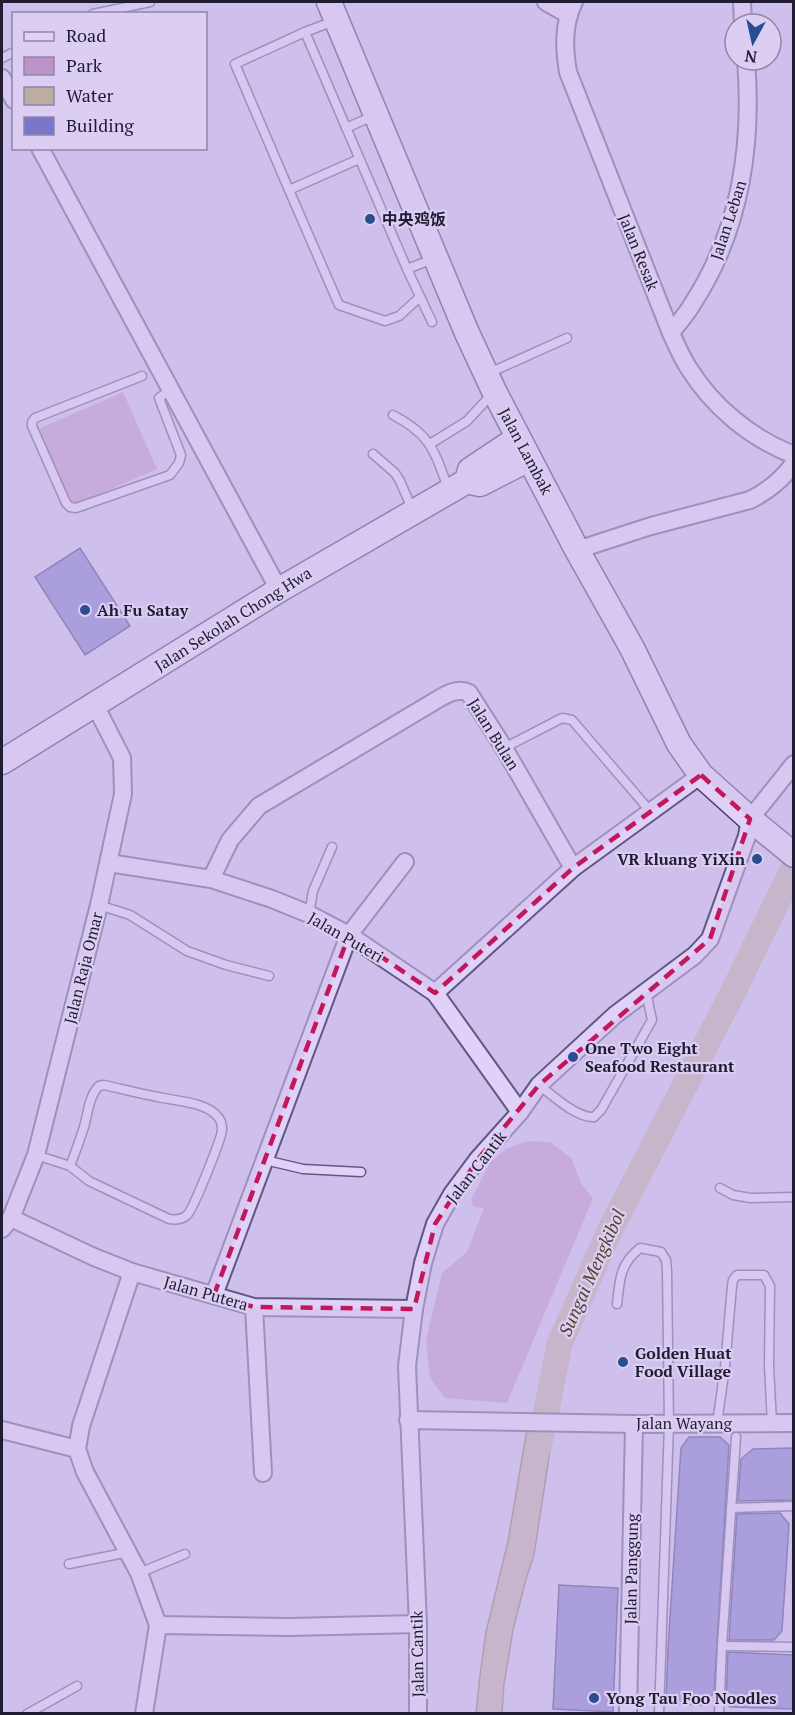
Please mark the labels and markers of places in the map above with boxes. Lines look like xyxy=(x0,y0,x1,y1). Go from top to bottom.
place label: 中央鸡饭 xyxy=(382,208,446,230)
marker: 中央鸡饭 xyxy=(363,212,377,226)
place label: Ah Fu Satay xyxy=(97,599,189,621)
marker: Ah Fu Satay xyxy=(78,603,92,617)
place label: VR kluang YiXin xyxy=(617,848,746,870)
marker: VR kluang YiXin xyxy=(750,852,764,866)
place label: One Two Eight Seafood Restaurant xyxy=(585,1037,735,1077)
marker: One Two Eight Seafood Restaurant xyxy=(566,1050,580,1064)
place label: Golden Huat Food Village xyxy=(635,1342,732,1382)
marker: Golden Huat Food Village xyxy=(616,1355,630,1369)
place label: Yong Tau Foo Noodles xyxy=(606,1687,777,1709)
marker: Yong Tau Foo Noodles xyxy=(587,1691,601,1705)

